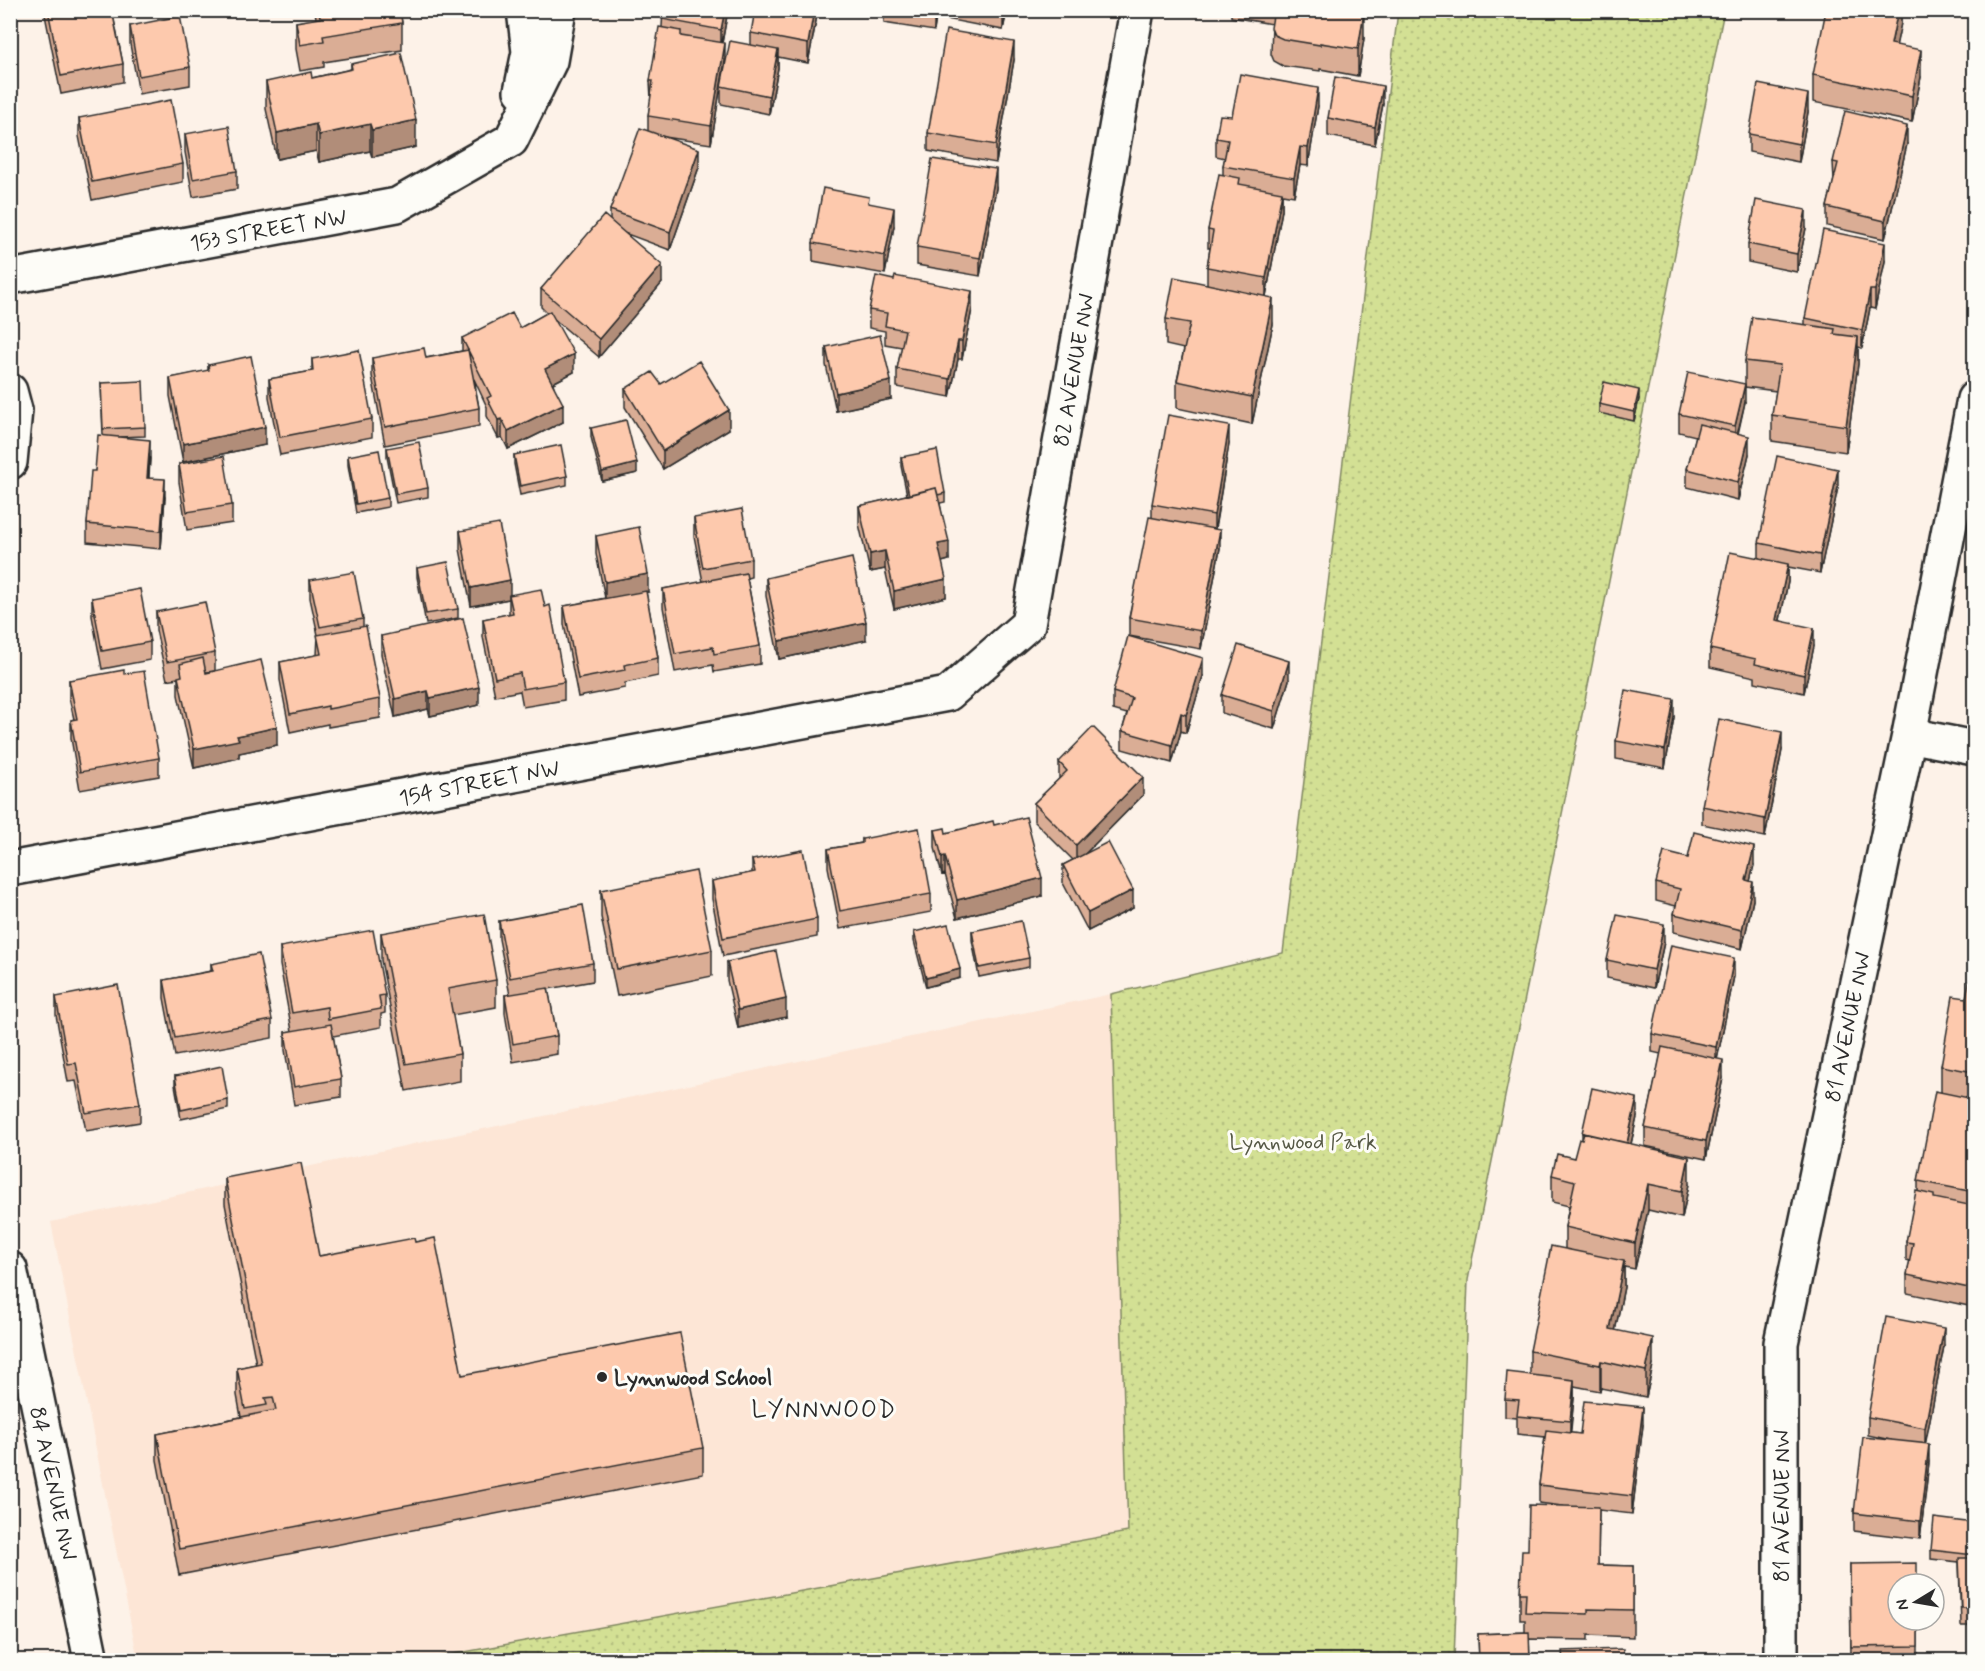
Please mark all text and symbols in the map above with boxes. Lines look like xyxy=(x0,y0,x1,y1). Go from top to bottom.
street label: 153 STREET NW xyxy=(188,203,349,259)
street label: 82 AVENUE NW xyxy=(1048,292,1102,449)
street label: 154 STREET NW xyxy=(397,755,562,813)
street label: 81 AVENUE NW xyxy=(1819,950,1878,1105)
park label: Lynnwood Park xyxy=(1229,1129,1377,1157)
place label: Lynnwood School xyxy=(614,1365,772,1393)
marker: Lynnwood School xyxy=(595,1370,609,1384)
district label: LYNNWOOD xyxy=(752,1395,896,1426)
street label: 84 AVENUE NW xyxy=(22,1404,82,1563)
street label: 81 AVENUE NW xyxy=(1769,1430,1797,1582)
north arrow xyxy=(1886,1572,1946,1632)
text: N xyxy=(1891,1597,1914,1612)

